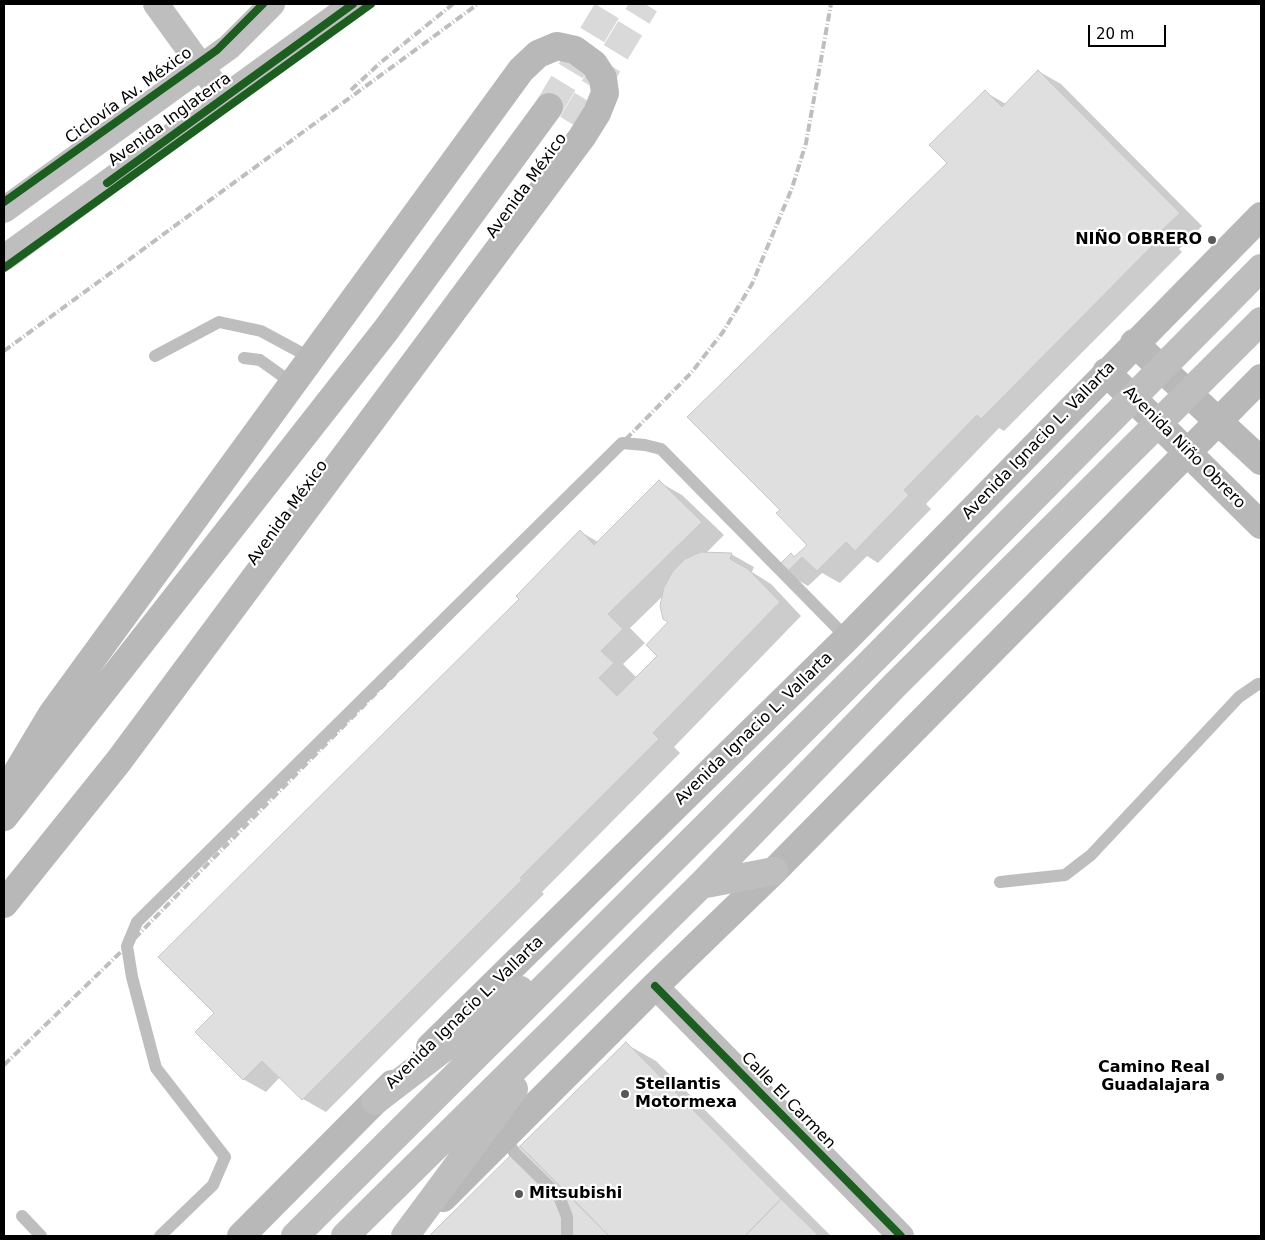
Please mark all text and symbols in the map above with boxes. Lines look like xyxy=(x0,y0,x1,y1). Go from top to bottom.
scale bar xyxy=(1090,15,1168,47)
text: 20 m xyxy=(1096,25,1134,43)
street label: Ciclovía Av. México xyxy=(62,44,196,148)
street label: Avenida Inglaterra xyxy=(105,69,235,171)
street label: Avenida México xyxy=(483,130,571,242)
place label: NIÑO OBRERO xyxy=(1075,230,1202,250)
marker: NIÑO OBRERO xyxy=(1206,234,1218,246)
street label: Avenida Ignacio L. Vallarta xyxy=(959,358,1119,524)
street label: Avenida Niño Obrero xyxy=(1119,383,1249,513)
street label: Avenida México xyxy=(244,457,332,569)
street label: Avenida Ignacio L. Vallarta xyxy=(671,649,837,809)
street label: Avenida Ignacio L. Vallarta xyxy=(382,933,548,1093)
street label: Calle El Carmen xyxy=(737,1049,839,1153)
place label: Camino Real Guadalajara xyxy=(1098,1058,1210,1096)
marker: Camino Real Guadalajara xyxy=(1214,1071,1226,1083)
place label: Stellantis Motormexa xyxy=(635,1075,737,1113)
marker: Stellantis Motormexa xyxy=(619,1088,631,1100)
place label: Mitsubishi xyxy=(529,1184,622,1204)
marker: Mitsubishi xyxy=(513,1188,525,1200)

